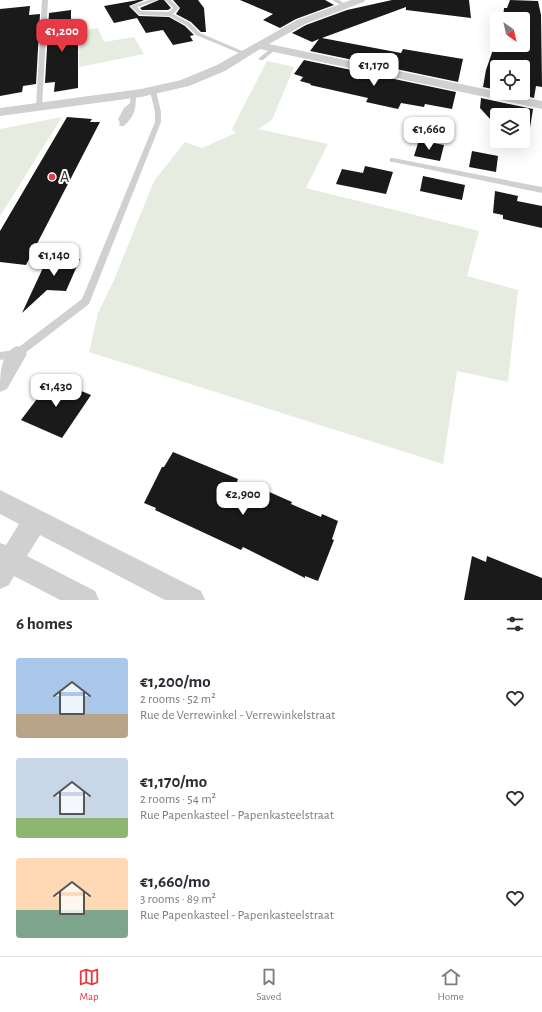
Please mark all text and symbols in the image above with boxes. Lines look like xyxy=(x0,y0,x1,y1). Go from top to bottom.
north arrow xyxy=(490,12,530,52)
map controls xyxy=(490,12,530,148)
pin: €1,200 xyxy=(29,19,95,53)
text: €1,200 xyxy=(45,25,79,38)
pin: €1,170 xyxy=(341,53,407,87)
text: €1,170 xyxy=(359,59,389,72)
button: locate xyxy=(490,60,530,100)
button: layers xyxy=(490,108,530,148)
pin: €1,660 xyxy=(396,117,462,151)
text: €1,660 xyxy=(412,123,446,136)
place label: A xyxy=(60,169,69,185)
marker: A xyxy=(47,172,57,182)
pin: €1,140 xyxy=(21,243,87,277)
text: €1,140 xyxy=(38,249,70,262)
pin: €1,430 xyxy=(23,374,89,408)
text: €1,430 xyxy=(40,380,72,393)
pin: €2,900 xyxy=(210,482,276,516)
text: €2,900 xyxy=(226,488,261,501)
icon: filters xyxy=(504,613,526,635)
text: 6 homes xyxy=(16,615,72,632)
text: €1,200/mo xyxy=(140,673,211,690)
icon: home xyxy=(48,674,96,722)
icon: heart xyxy=(504,687,526,709)
text: 2 rooms · 52 m² xyxy=(140,693,216,706)
text: Rue de Verrewinkel - Verrewinkelstraat xyxy=(140,709,335,722)
text: €1,170/mo xyxy=(140,773,207,790)
icon: home xyxy=(48,774,96,822)
icon: heart xyxy=(504,787,526,809)
text: 2 rooms · 54 m² xyxy=(140,793,216,806)
text: Rue Papenkasteel - Papenkasteelstraat xyxy=(140,809,334,822)
text: €1,660/mo xyxy=(140,873,210,890)
icon: home xyxy=(48,874,96,922)
icon: heart xyxy=(504,887,526,909)
text: 3 rooms · 89 m² xyxy=(140,893,216,906)
text: Rue Papenkasteel - Papenkasteelstraat xyxy=(140,909,334,922)
tab: Map xyxy=(78,966,100,1003)
tab: Saved xyxy=(256,966,281,1003)
tab: Home xyxy=(437,966,464,1003)

